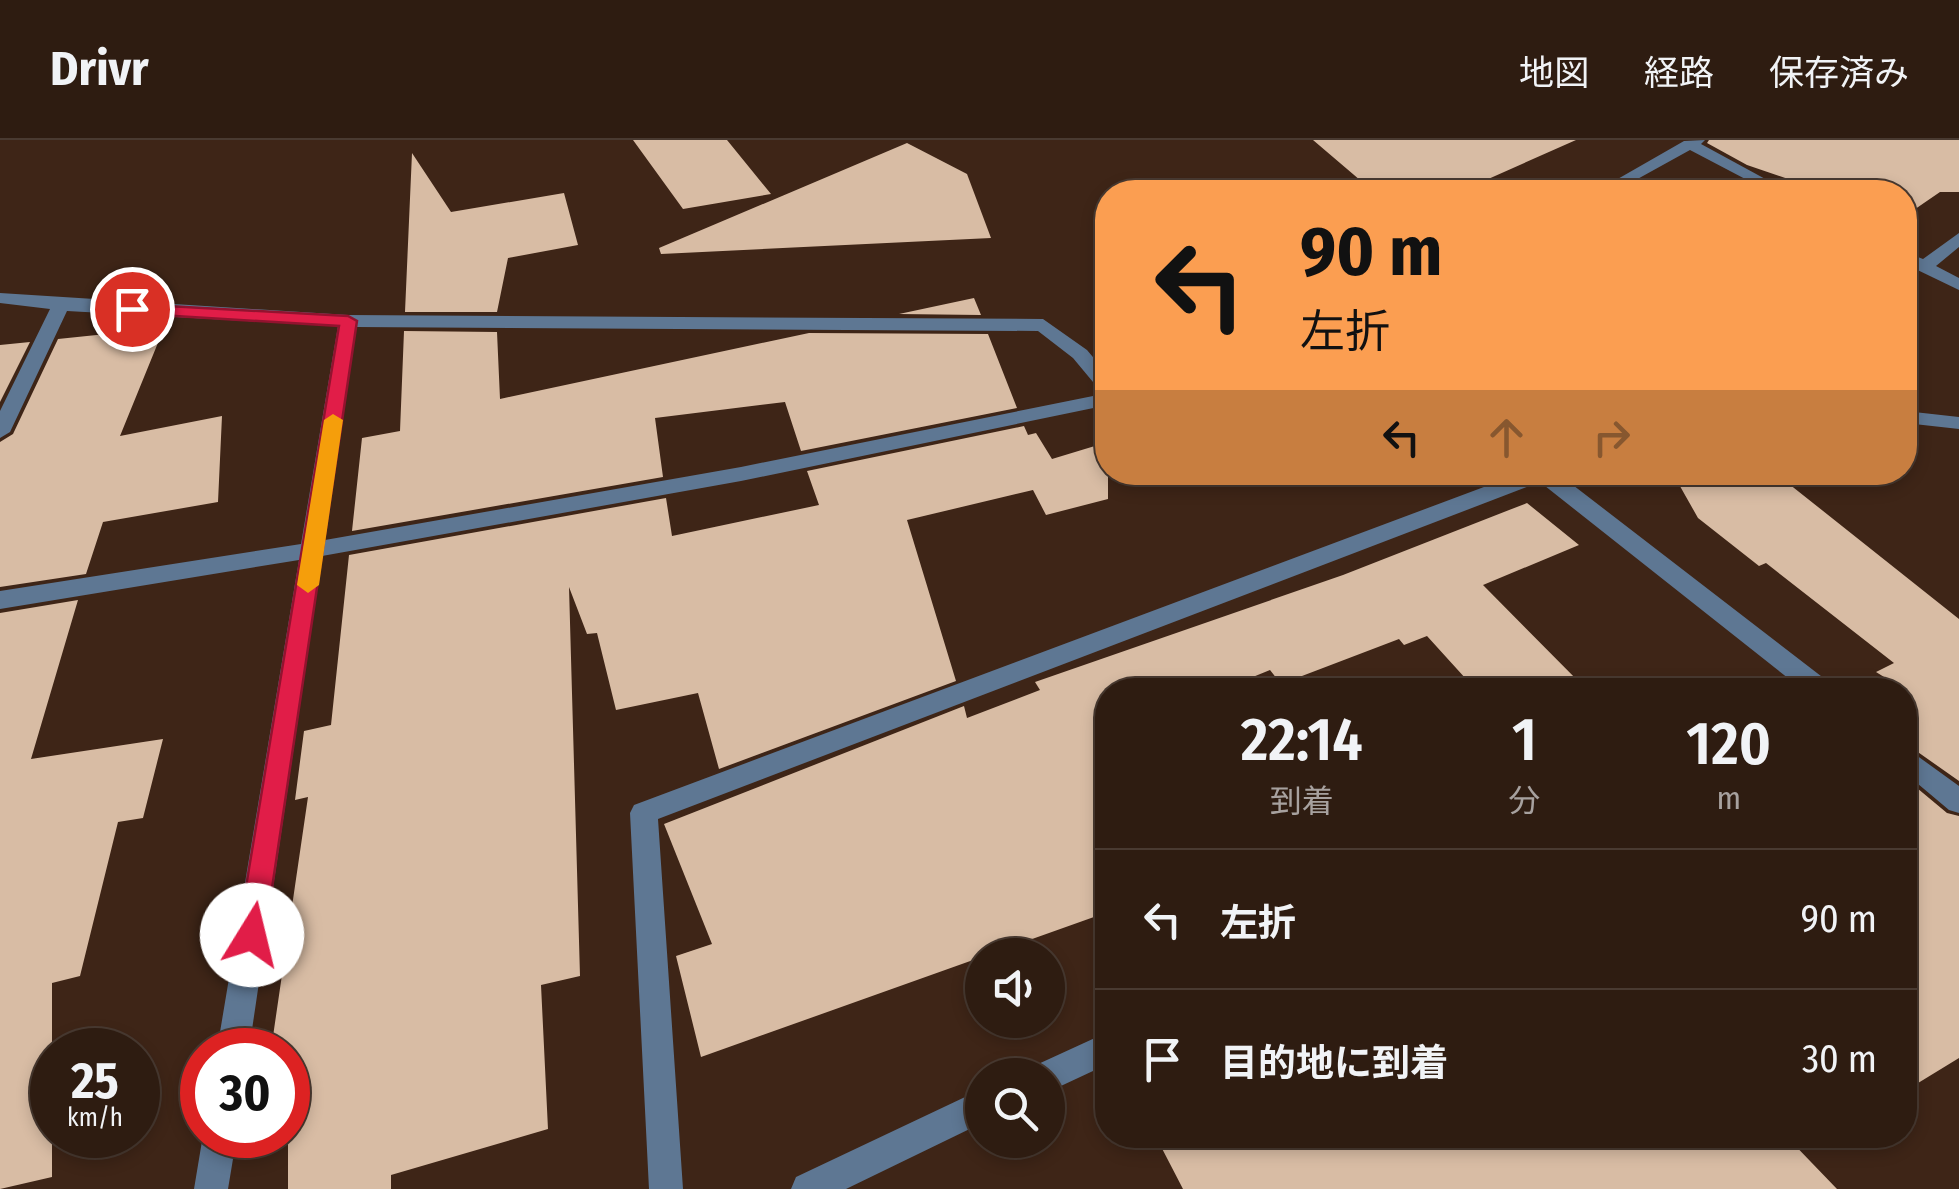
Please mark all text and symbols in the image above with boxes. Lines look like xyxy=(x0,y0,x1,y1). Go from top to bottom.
text: Drivr xyxy=(50,40,149,98)
text: 地図 xyxy=(1519,52,1589,94)
text: 経路 xyxy=(1644,52,1714,94)
text: 保存済み xyxy=(1769,52,1909,94)
text: 90 m xyxy=(1300,210,1442,294)
icon: left xyxy=(1135,220,1265,350)
pin xyxy=(90,267,175,352)
icon: arrive xyxy=(105,282,160,337)
text: 左折 xyxy=(1300,305,1390,359)
icon: left xyxy=(1374,410,1429,465)
icon: ahead xyxy=(1479,410,1534,465)
icon: right xyxy=(1584,410,1639,465)
text: 22:14 xyxy=(1241,704,1363,776)
text: 1 xyxy=(1512,704,1537,776)
text: 120 xyxy=(1686,708,1771,780)
text: m xyxy=(1716,779,1741,817)
text: 到着 xyxy=(1270,782,1334,820)
text: 分 xyxy=(1509,782,1541,820)
position arrow xyxy=(200,883,304,987)
icon: left xyxy=(1135,892,1190,947)
text: 90 m xyxy=(1801,896,1877,942)
text: 左折 xyxy=(1220,900,1296,946)
map controls xyxy=(965,938,1065,1158)
button: sound xyxy=(965,938,1065,1038)
speed limit sign: 30 xyxy=(180,1028,310,1158)
icon: arrive xyxy=(1135,1032,1190,1087)
text: 30 m xyxy=(1802,1036,1877,1082)
text: 目的地に到着 xyxy=(1220,1040,1448,1086)
text: 25 xyxy=(71,1051,119,1111)
button: search xyxy=(965,1058,1065,1158)
text: km/h xyxy=(67,1103,123,1133)

